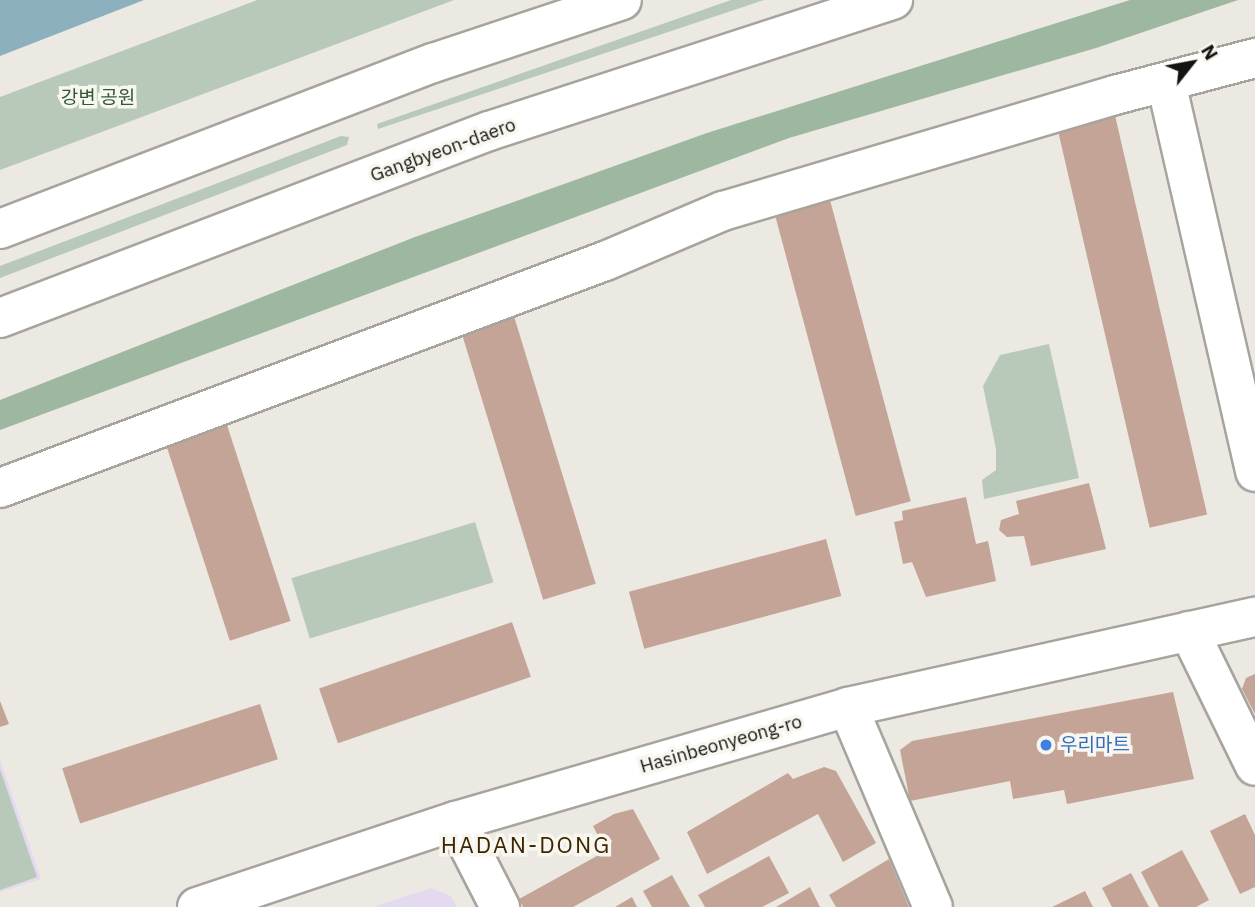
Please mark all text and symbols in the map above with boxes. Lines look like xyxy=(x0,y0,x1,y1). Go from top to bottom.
north arrow xyxy=(1157,28,1227,98)
text: N xyxy=(1196,40,1224,64)
park label: 강변 공원 xyxy=(61,87,135,109)
street label: Gangbyeon-daero xyxy=(367,113,519,187)
street label: Hasinbeonyeong-ro xyxy=(637,710,805,778)
place label: 우리마트 xyxy=(1060,734,1130,756)
marker: 우리마트 xyxy=(1038,737,1054,753)
district label: HADAN-DONG xyxy=(442,830,610,858)

